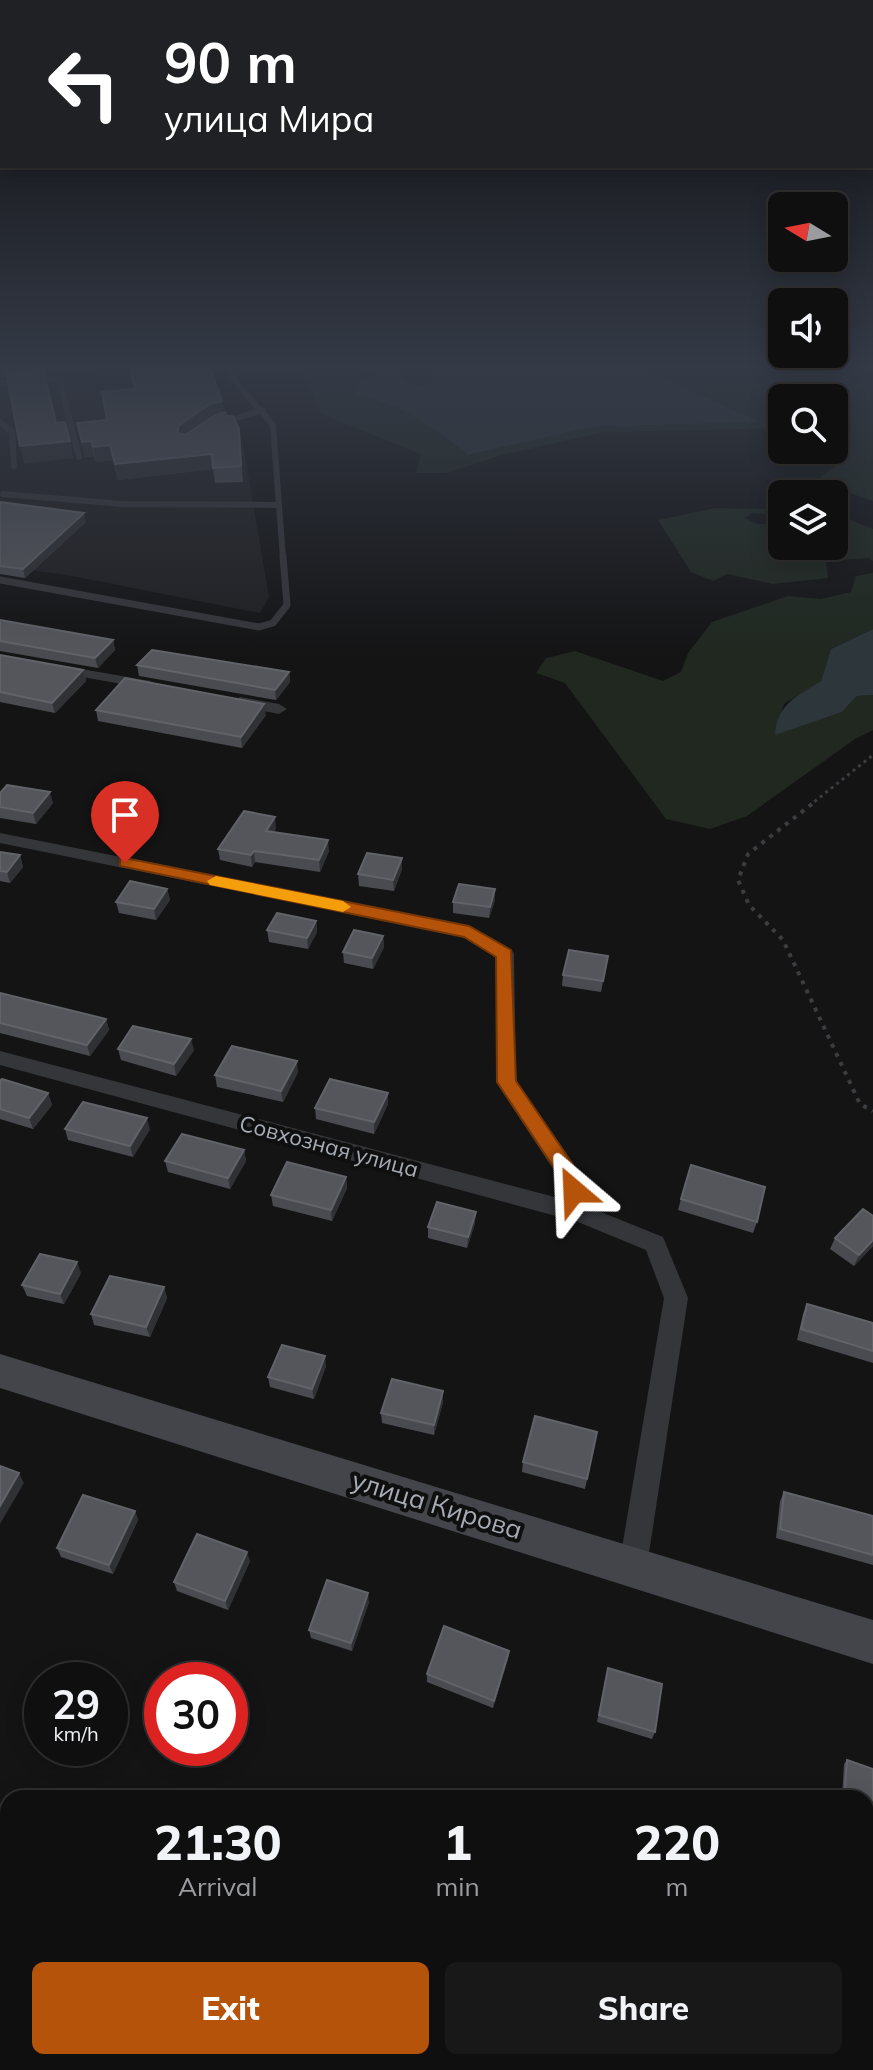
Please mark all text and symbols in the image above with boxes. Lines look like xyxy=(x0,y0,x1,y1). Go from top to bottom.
text: 90 m xyxy=(164,27,297,97)
icon: left xyxy=(32,32,136,136)
text: улица Мира xyxy=(164,96,375,141)
north arrow xyxy=(768,192,848,272)
map controls xyxy=(768,192,848,560)
button: sound xyxy=(768,288,848,368)
button: search xyxy=(768,384,848,464)
button: layers xyxy=(768,480,848,560)
pin xyxy=(91,781,159,863)
icon: arrive xyxy=(103,793,147,837)
street label: Совхозная улица xyxy=(236,1109,422,1183)
position arrow xyxy=(532,1149,616,1233)
street label: улица Кирова xyxy=(348,1463,526,1546)
speed limit sign: 30 xyxy=(144,1662,248,1766)
text: 29 xyxy=(52,1679,100,1729)
text: km/h xyxy=(53,1721,99,1746)
text: 21:30 xyxy=(154,1812,282,1872)
text: 1 xyxy=(443,1812,472,1872)
text: 220 xyxy=(634,1812,720,1872)
text: Arrival xyxy=(178,1870,258,1903)
text: min xyxy=(436,1870,480,1903)
text: m xyxy=(665,1870,688,1903)
button: Exit xyxy=(32,1962,429,2054)
button: Share xyxy=(445,1962,842,2054)

